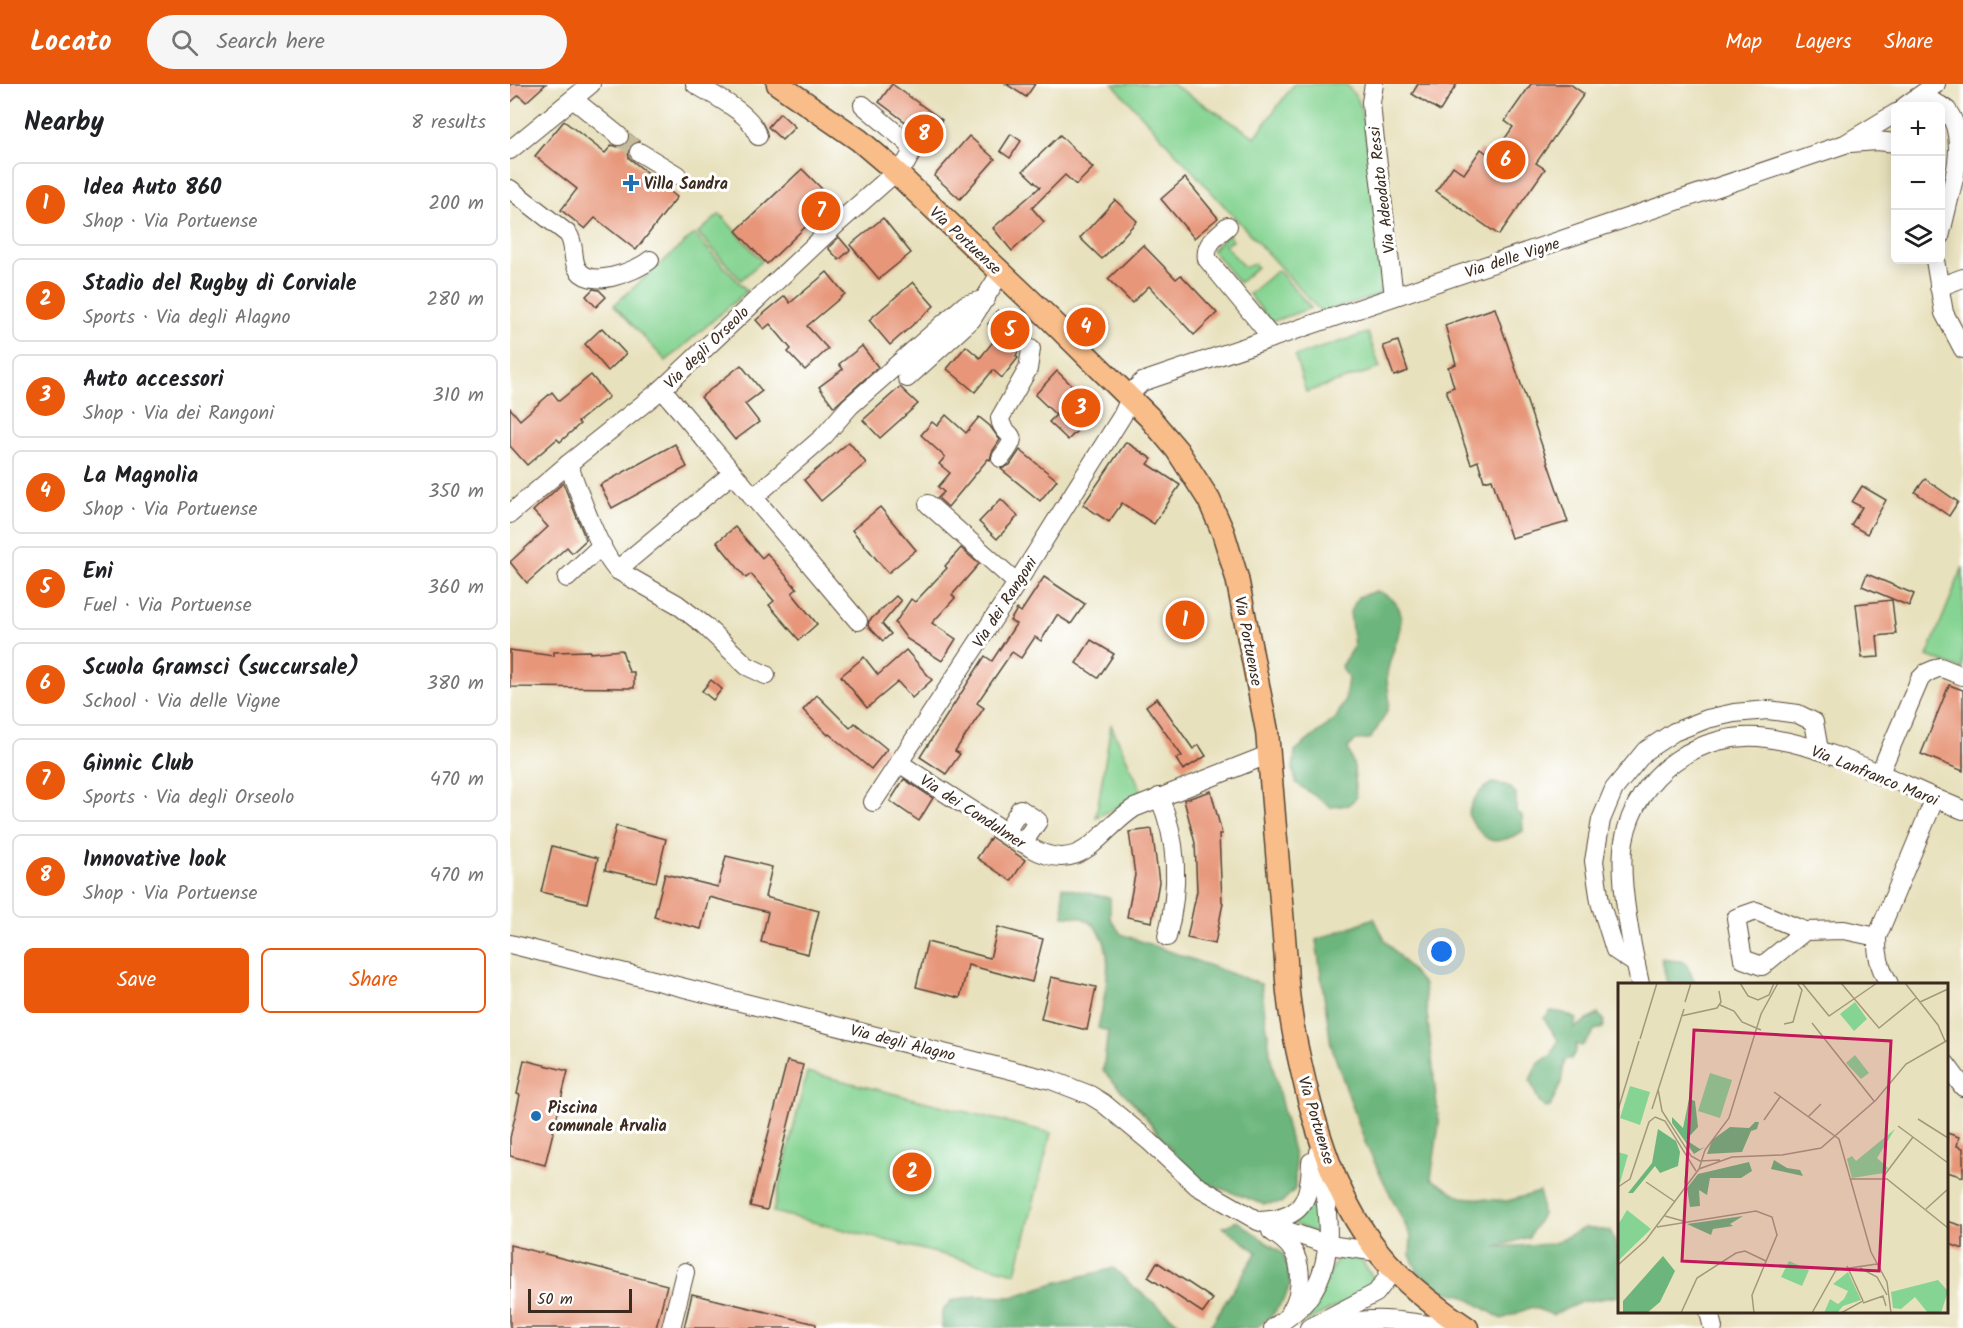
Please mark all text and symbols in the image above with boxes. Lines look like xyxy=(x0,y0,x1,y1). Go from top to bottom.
search box xyxy=(147,15,567,69)
text: Locato xyxy=(30,20,111,65)
text: Search here xyxy=(216,25,325,60)
icon: search xyxy=(168,26,201,59)
text: Map xyxy=(1725,26,1762,59)
text: Layers xyxy=(1795,26,1851,59)
text: Share xyxy=(1884,26,1933,59)
text: Nearby xyxy=(24,102,104,144)
map controls xyxy=(1891,102,1945,264)
button: + xyxy=(1891,102,1945,156)
text: 8 results xyxy=(411,107,486,139)
pin: 8 xyxy=(904,112,944,156)
street label: Via Adeodato Ressi xyxy=(1362,124,1403,255)
pin: 6 xyxy=(1486,138,1526,182)
button: − xyxy=(1891,156,1945,210)
text: Idea Auto 860 xyxy=(83,171,221,206)
place label: Villa Sandra xyxy=(644,172,728,197)
marker: Villa Sandra xyxy=(622,174,640,192)
text: 1 xyxy=(42,188,49,220)
text: 200 m xyxy=(428,188,484,220)
pin: 7 xyxy=(802,188,840,234)
street label: Via Portuense xyxy=(923,201,1007,281)
text: Shop · Via Portuense xyxy=(83,206,258,238)
button: layers xyxy=(1891,210,1945,264)
street label: Via delle Vigne xyxy=(1462,231,1563,286)
text: Stadio del Rugby di Corviale xyxy=(83,267,357,302)
text: 2 xyxy=(40,284,51,316)
text: 280 m xyxy=(426,284,484,316)
street label: Via degli Orseolo xyxy=(659,301,756,396)
text: Sports · Via degli Alagno xyxy=(83,302,291,334)
pin: 4 xyxy=(1066,304,1106,350)
pin: 5 xyxy=(990,308,1030,352)
text: Auto accessori xyxy=(83,363,224,398)
text: 3 xyxy=(40,380,51,412)
text: 310 m xyxy=(432,380,484,412)
pin: 3 xyxy=(1062,386,1100,430)
text: Shop · Via dei Rangoni xyxy=(83,398,274,430)
text: La Magnolia xyxy=(83,459,198,494)
text: 4 xyxy=(40,476,51,508)
text: 350 m xyxy=(428,476,484,508)
text: Shop · Via Portuense xyxy=(83,494,258,526)
street label: Via dei Rangoni xyxy=(966,551,1045,653)
text: Eni xyxy=(83,555,113,590)
text: 5 xyxy=(40,572,51,604)
text: 360 m xyxy=(428,572,484,604)
text: Fuel · Via Portuense xyxy=(83,590,252,622)
street label: Via Portuense xyxy=(1227,594,1268,688)
pin: 1 xyxy=(1166,598,1204,642)
text: Scuola Gramsci (succursale) xyxy=(83,651,359,686)
text: 6 xyxy=(40,668,51,700)
text: 380 m xyxy=(427,668,484,700)
text: School · Via delle Vigne xyxy=(83,686,280,718)
street label: Via Lanfranco Maroi xyxy=(1807,739,1943,814)
text: Ginnic Club xyxy=(83,747,194,782)
text: 7 xyxy=(41,764,50,796)
text: 470 m xyxy=(430,764,484,796)
street label: Via dei Condulmer xyxy=(914,769,1032,857)
text: Sports · Via degli Orseolo xyxy=(83,782,294,814)
text: Innovative look xyxy=(83,843,226,878)
text: 8 xyxy=(40,860,51,892)
text: 470 m xyxy=(430,860,484,892)
text: Shop · Via Portuense xyxy=(83,878,258,910)
your location xyxy=(1427,937,1456,966)
button: Save xyxy=(24,948,249,1013)
button: Share xyxy=(261,948,486,1013)
inset map xyxy=(1618,983,1948,1313)
street label: Via degli Alagno xyxy=(847,1018,958,1069)
street label: Via Portuense xyxy=(1290,1073,1341,1168)
place label: Piscina comunale Arvalia xyxy=(548,1096,667,1139)
marker: Piscina comunale Arvalia xyxy=(529,1109,543,1123)
pin: 2 xyxy=(892,1150,932,1194)
scale bar xyxy=(528,1286,632,1314)
text: 50 m xyxy=(537,1287,573,1312)

